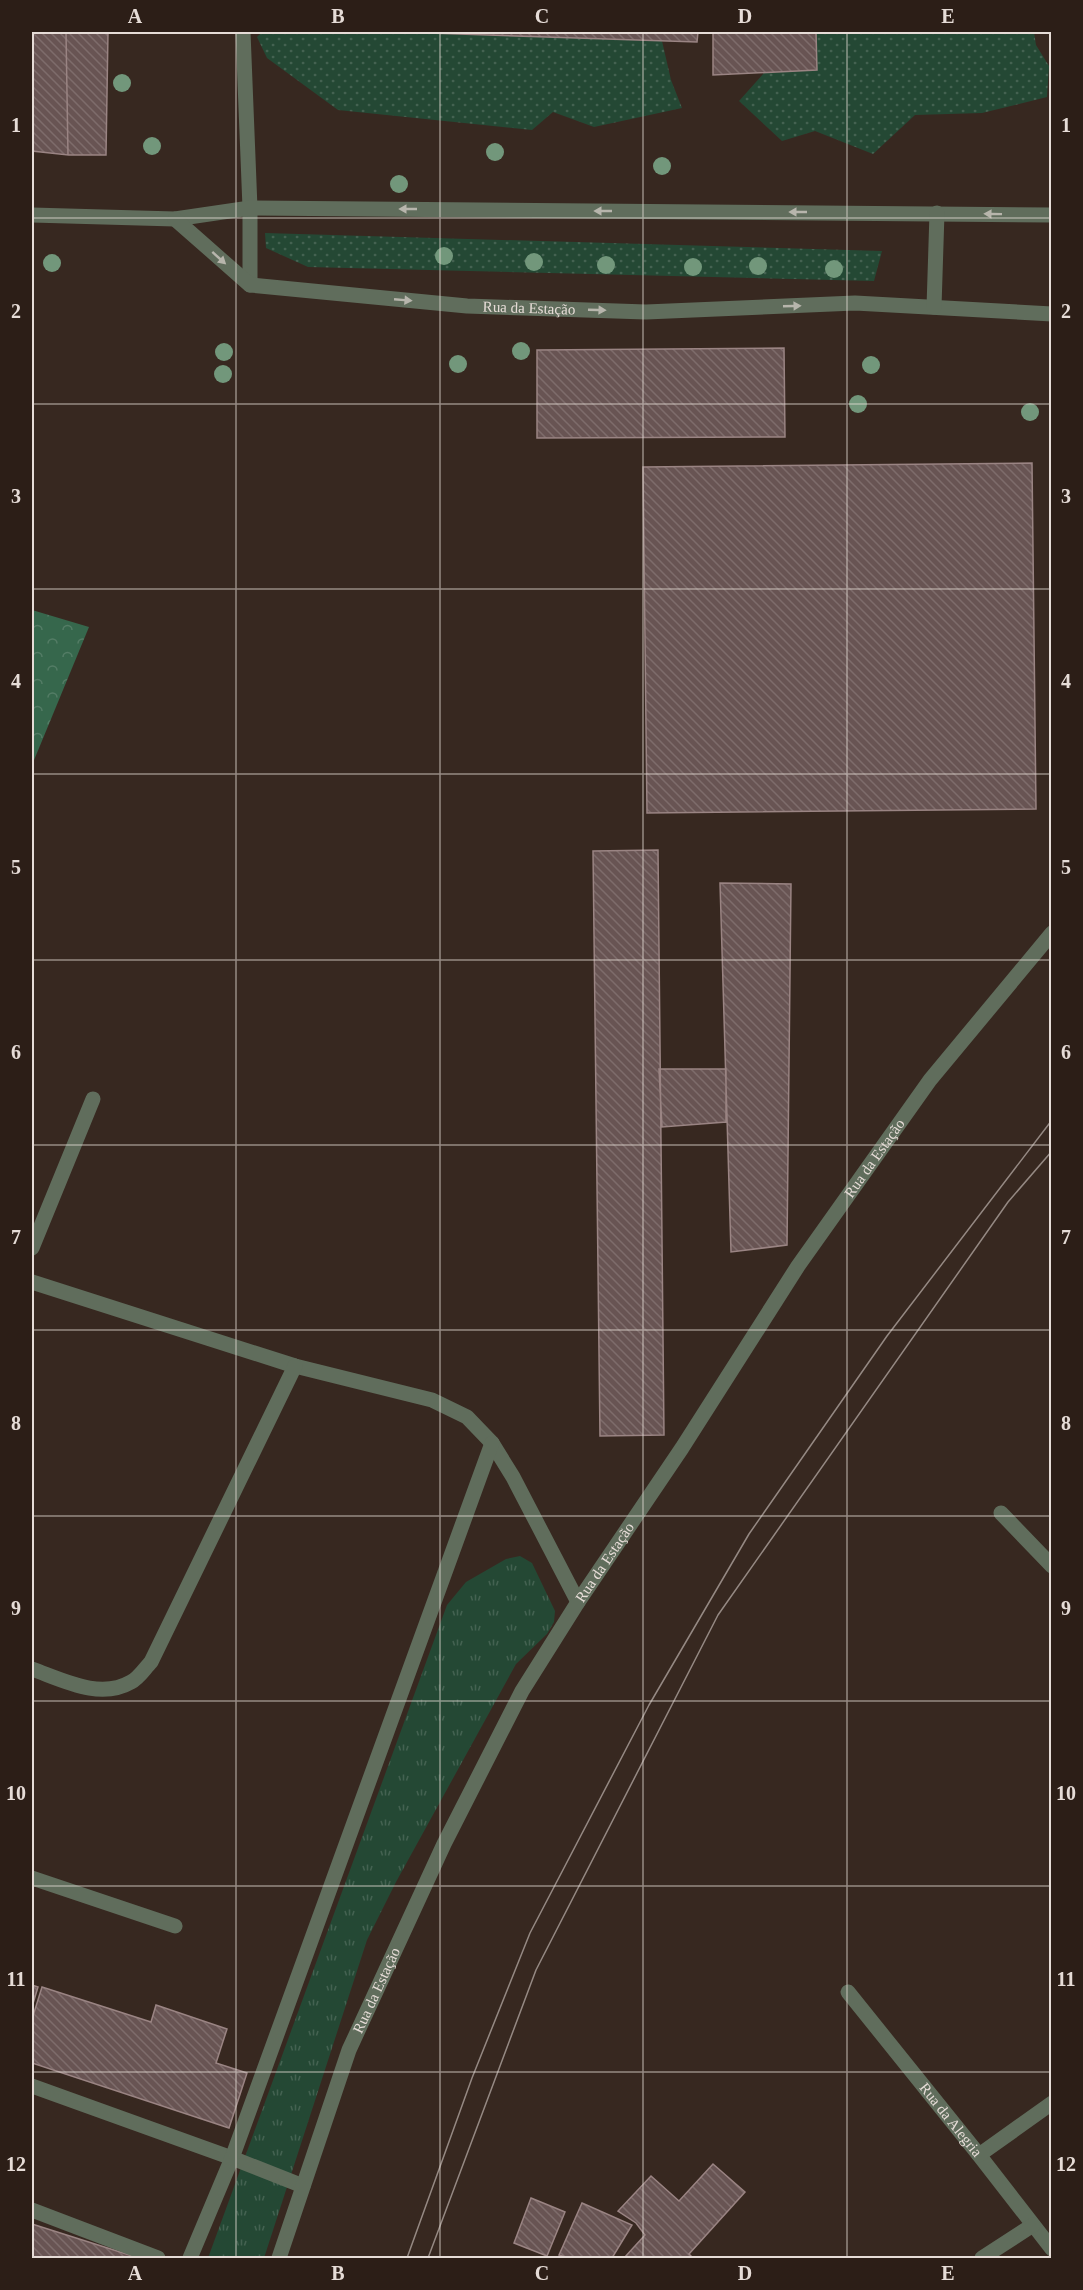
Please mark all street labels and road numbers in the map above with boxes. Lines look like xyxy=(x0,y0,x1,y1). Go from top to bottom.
street label: Rua da Estação xyxy=(483,299,576,318)
street label: Rua da Estação xyxy=(841,1116,908,1201)
street label: Rua da Estação xyxy=(572,1520,637,1605)
street label: Rua da Estação xyxy=(350,1945,403,2036)
street label: Rua da Alegria xyxy=(916,2080,985,2160)

